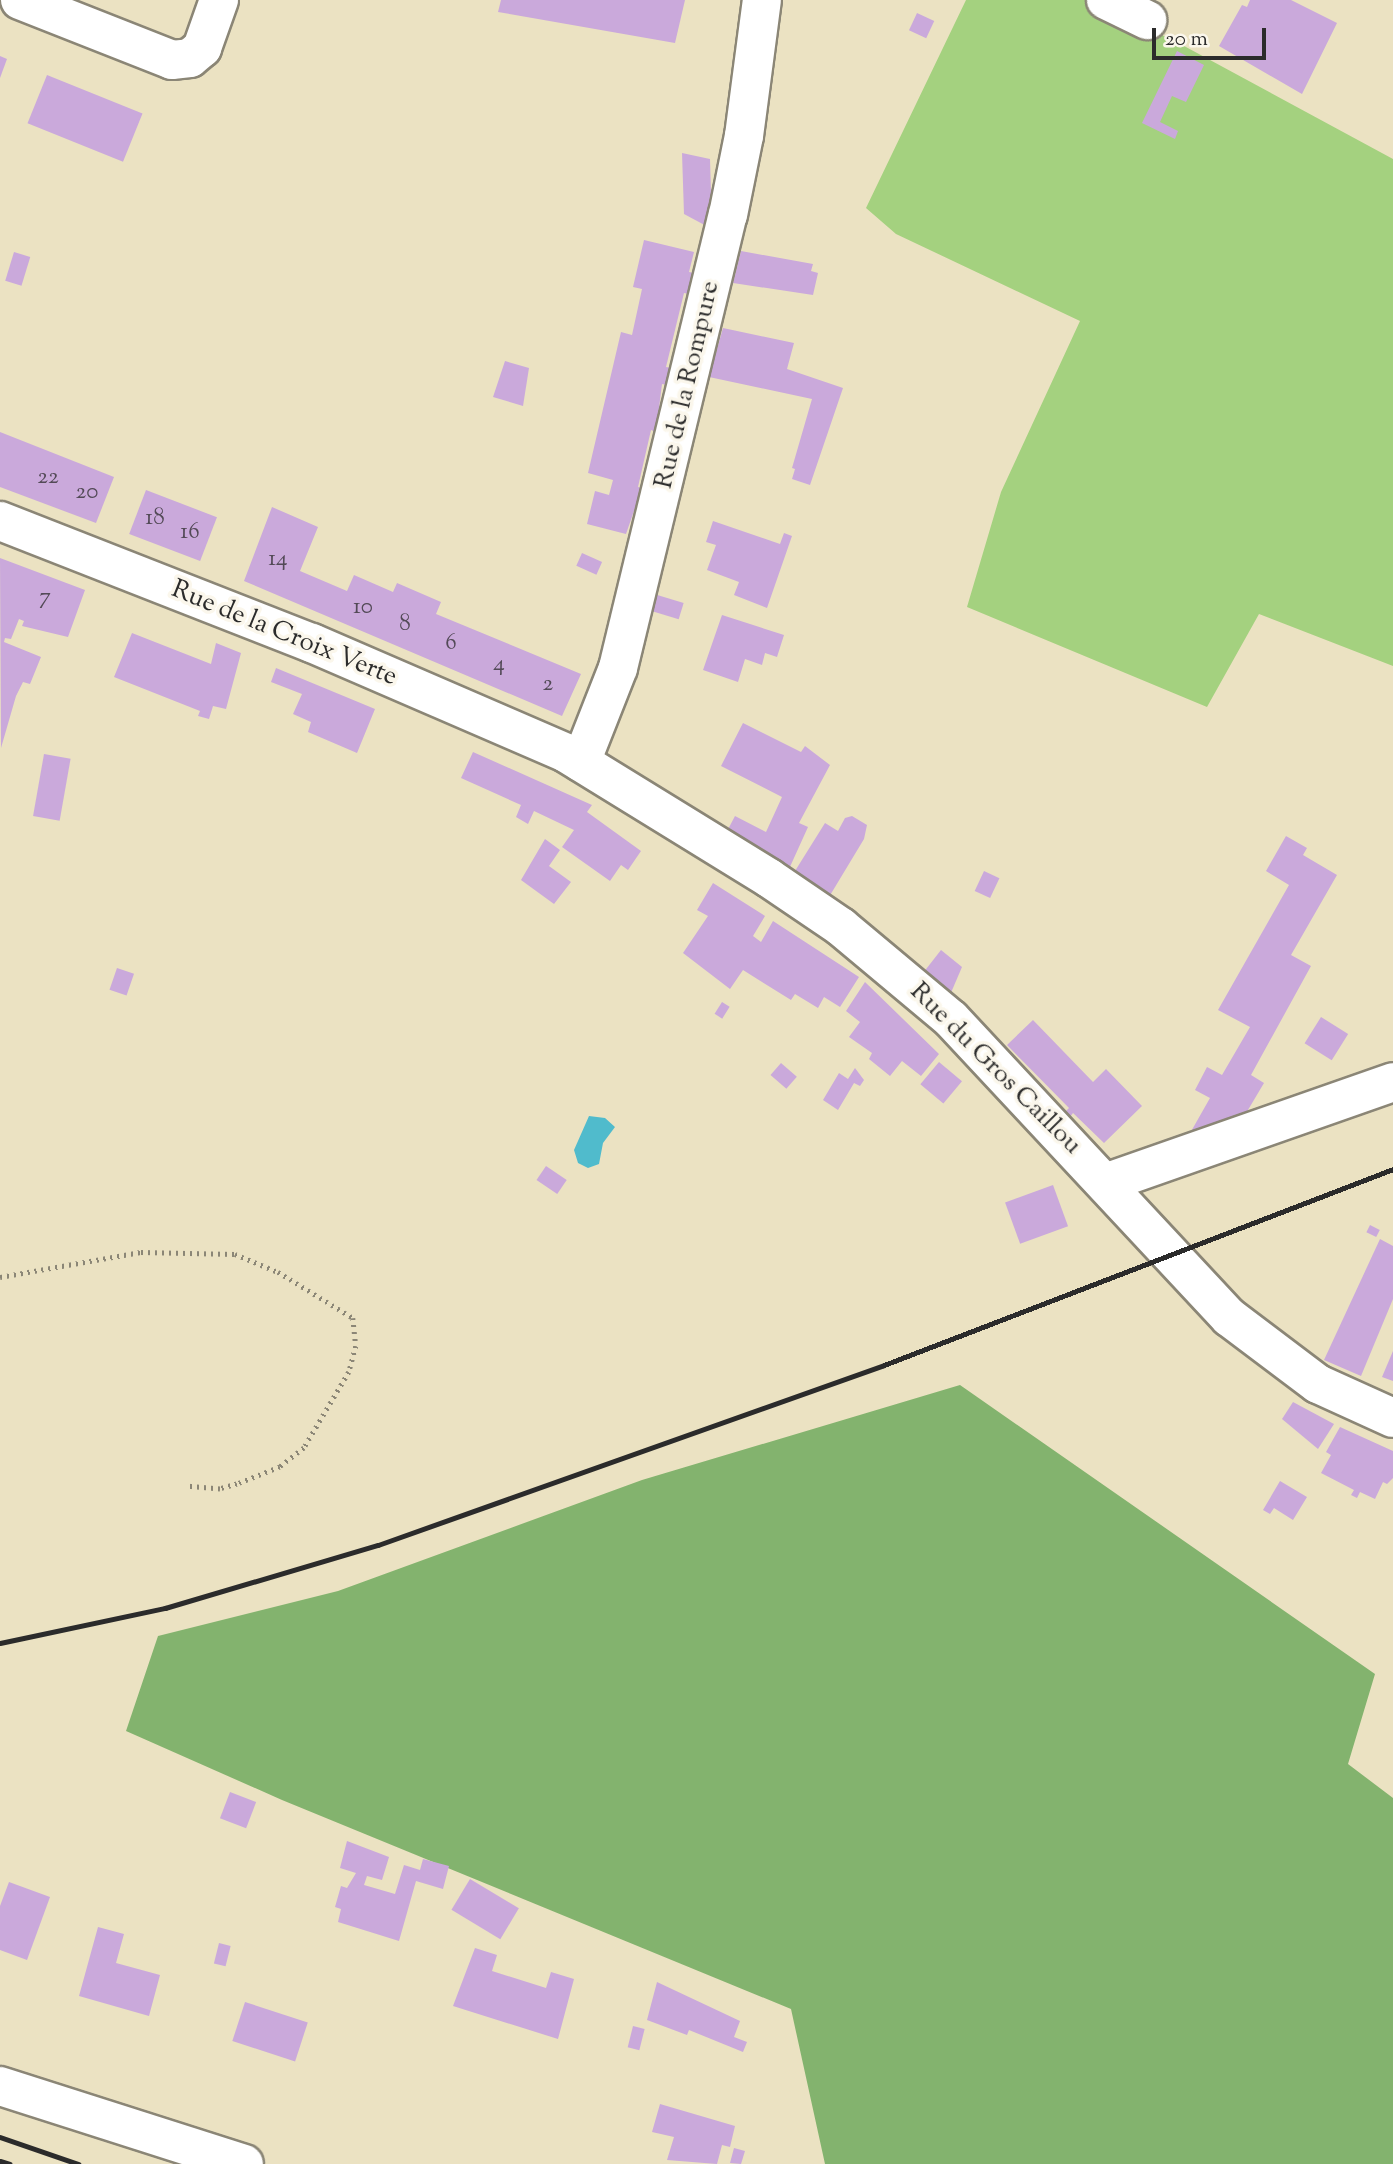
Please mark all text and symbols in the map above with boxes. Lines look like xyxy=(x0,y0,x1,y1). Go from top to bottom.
scale bar xyxy=(1155,14,1269,58)
text: 20 m xyxy=(1165,25,1208,55)
street label: Rue de la Rompure xyxy=(649,278,727,492)
house number: 22 xyxy=(37,464,59,492)
house number: 20 xyxy=(76,479,98,507)
house number: 18 xyxy=(145,505,165,533)
house number: 16 xyxy=(180,519,200,547)
house number: 14 xyxy=(268,546,288,574)
street label: Rue de la Croix Verte xyxy=(167,574,401,694)
house number: 7 xyxy=(39,584,51,612)
house number: 10 xyxy=(353,594,373,622)
house number: 8 xyxy=(399,611,411,639)
house number: 6 xyxy=(445,630,457,658)
house number: 4 xyxy=(493,651,505,679)
house number: 2 xyxy=(543,671,553,699)
street label: Rue du Gros Caillou xyxy=(903,977,1087,1161)

